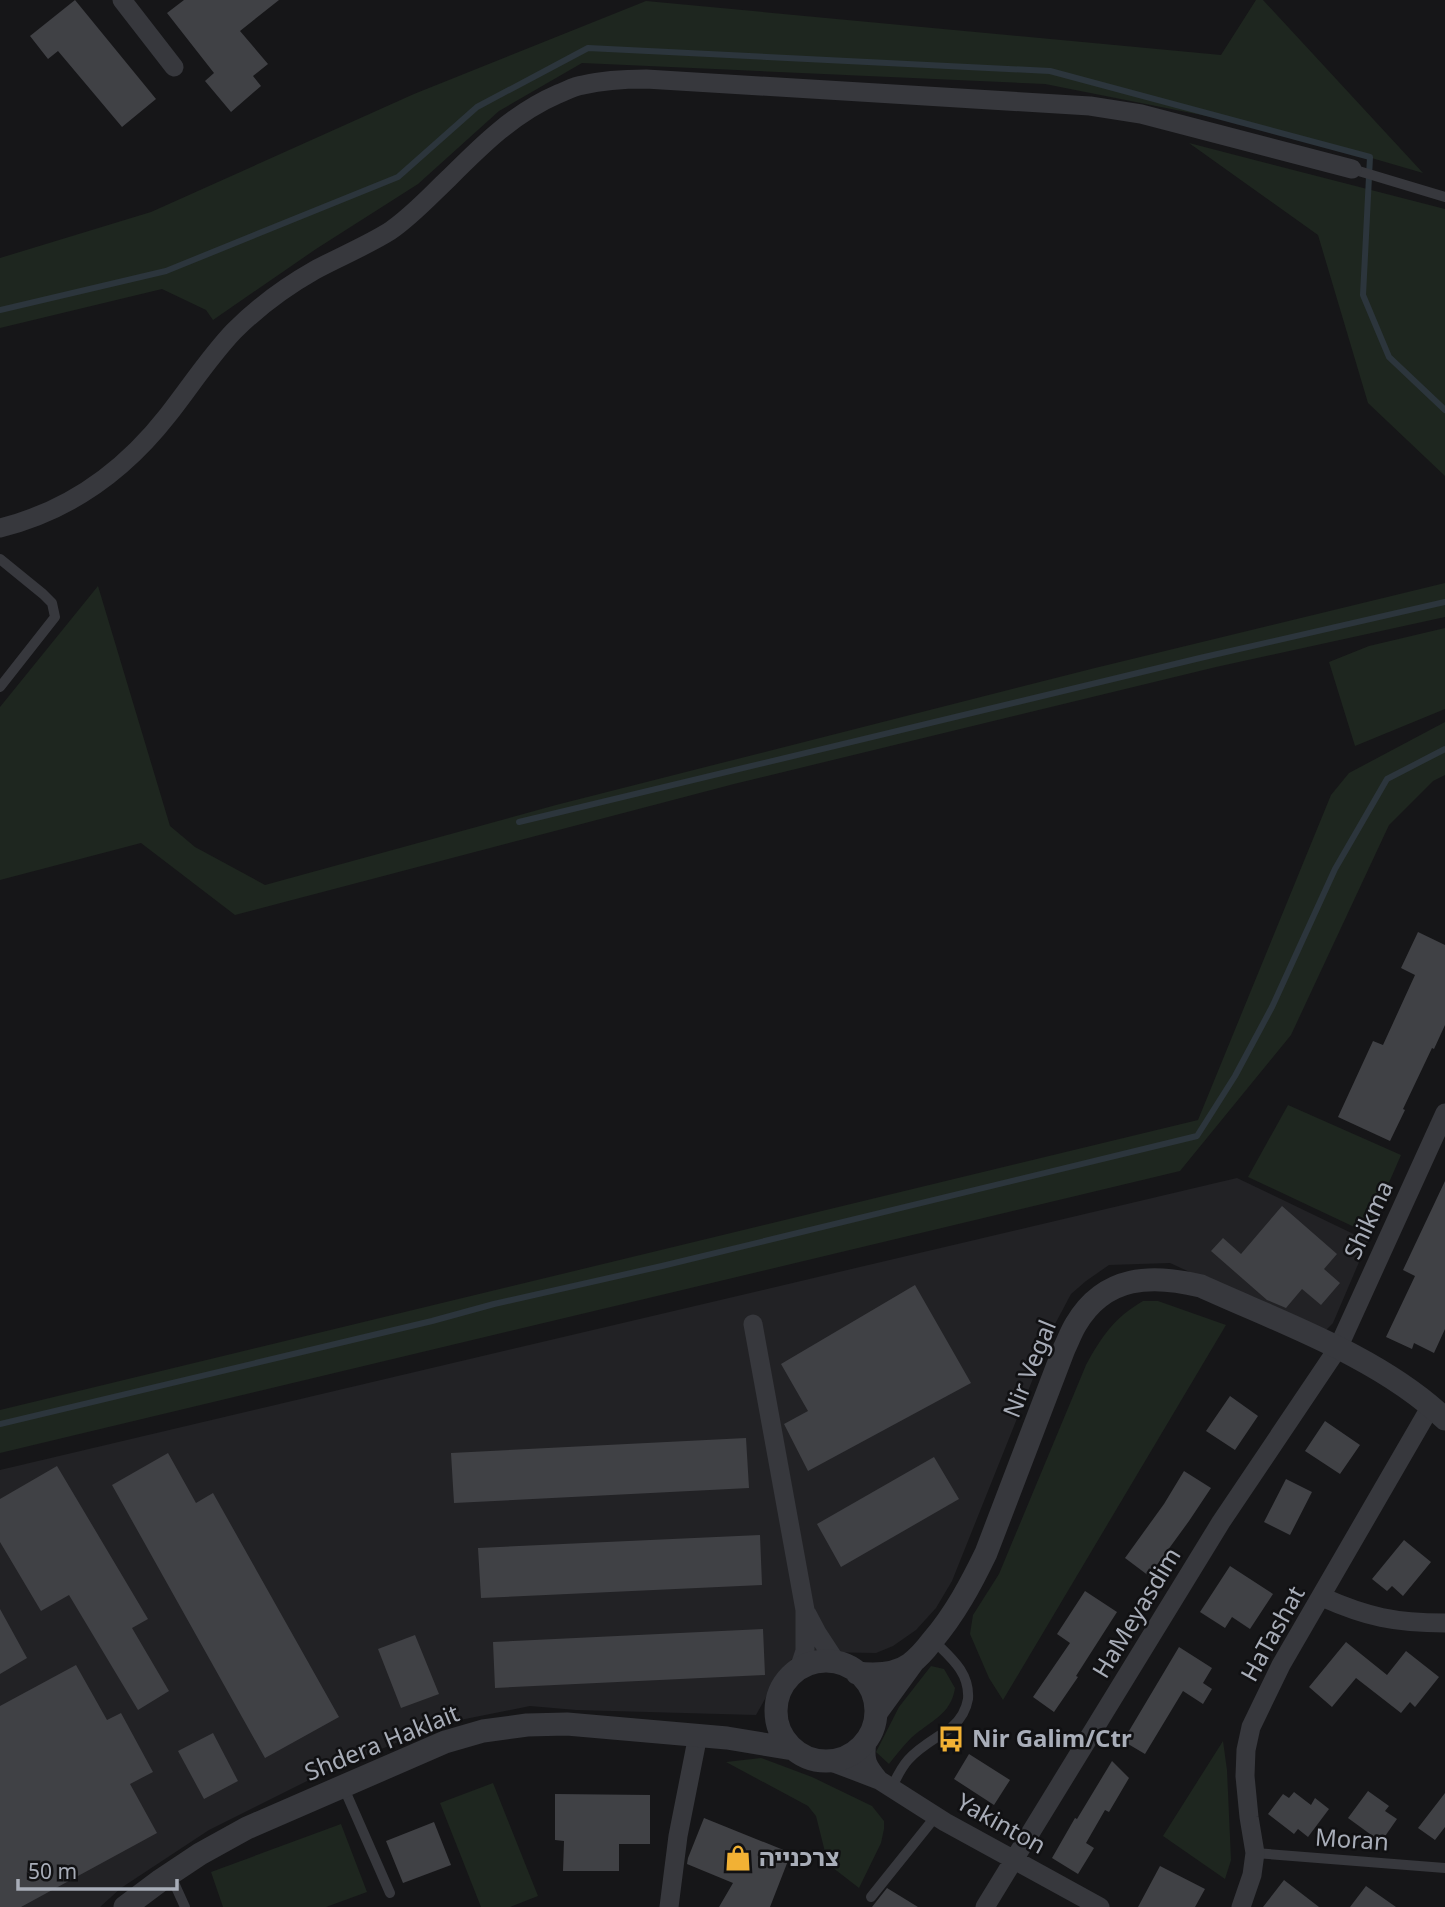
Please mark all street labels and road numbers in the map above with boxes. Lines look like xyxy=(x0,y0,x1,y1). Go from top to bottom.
street label: Shikma xyxy=(1335,1175,1400,1264)
street label: Nir Vegal xyxy=(994,1315,1063,1422)
street label: HaMeyasdim xyxy=(1084,1541,1188,1684)
street label: HaTashat xyxy=(1232,1579,1312,1687)
street label: Shdera Haklait xyxy=(299,1695,464,1788)
street label: Yakinton xyxy=(951,1785,1052,1861)
street label: Moran xyxy=(1314,1819,1390,1858)

